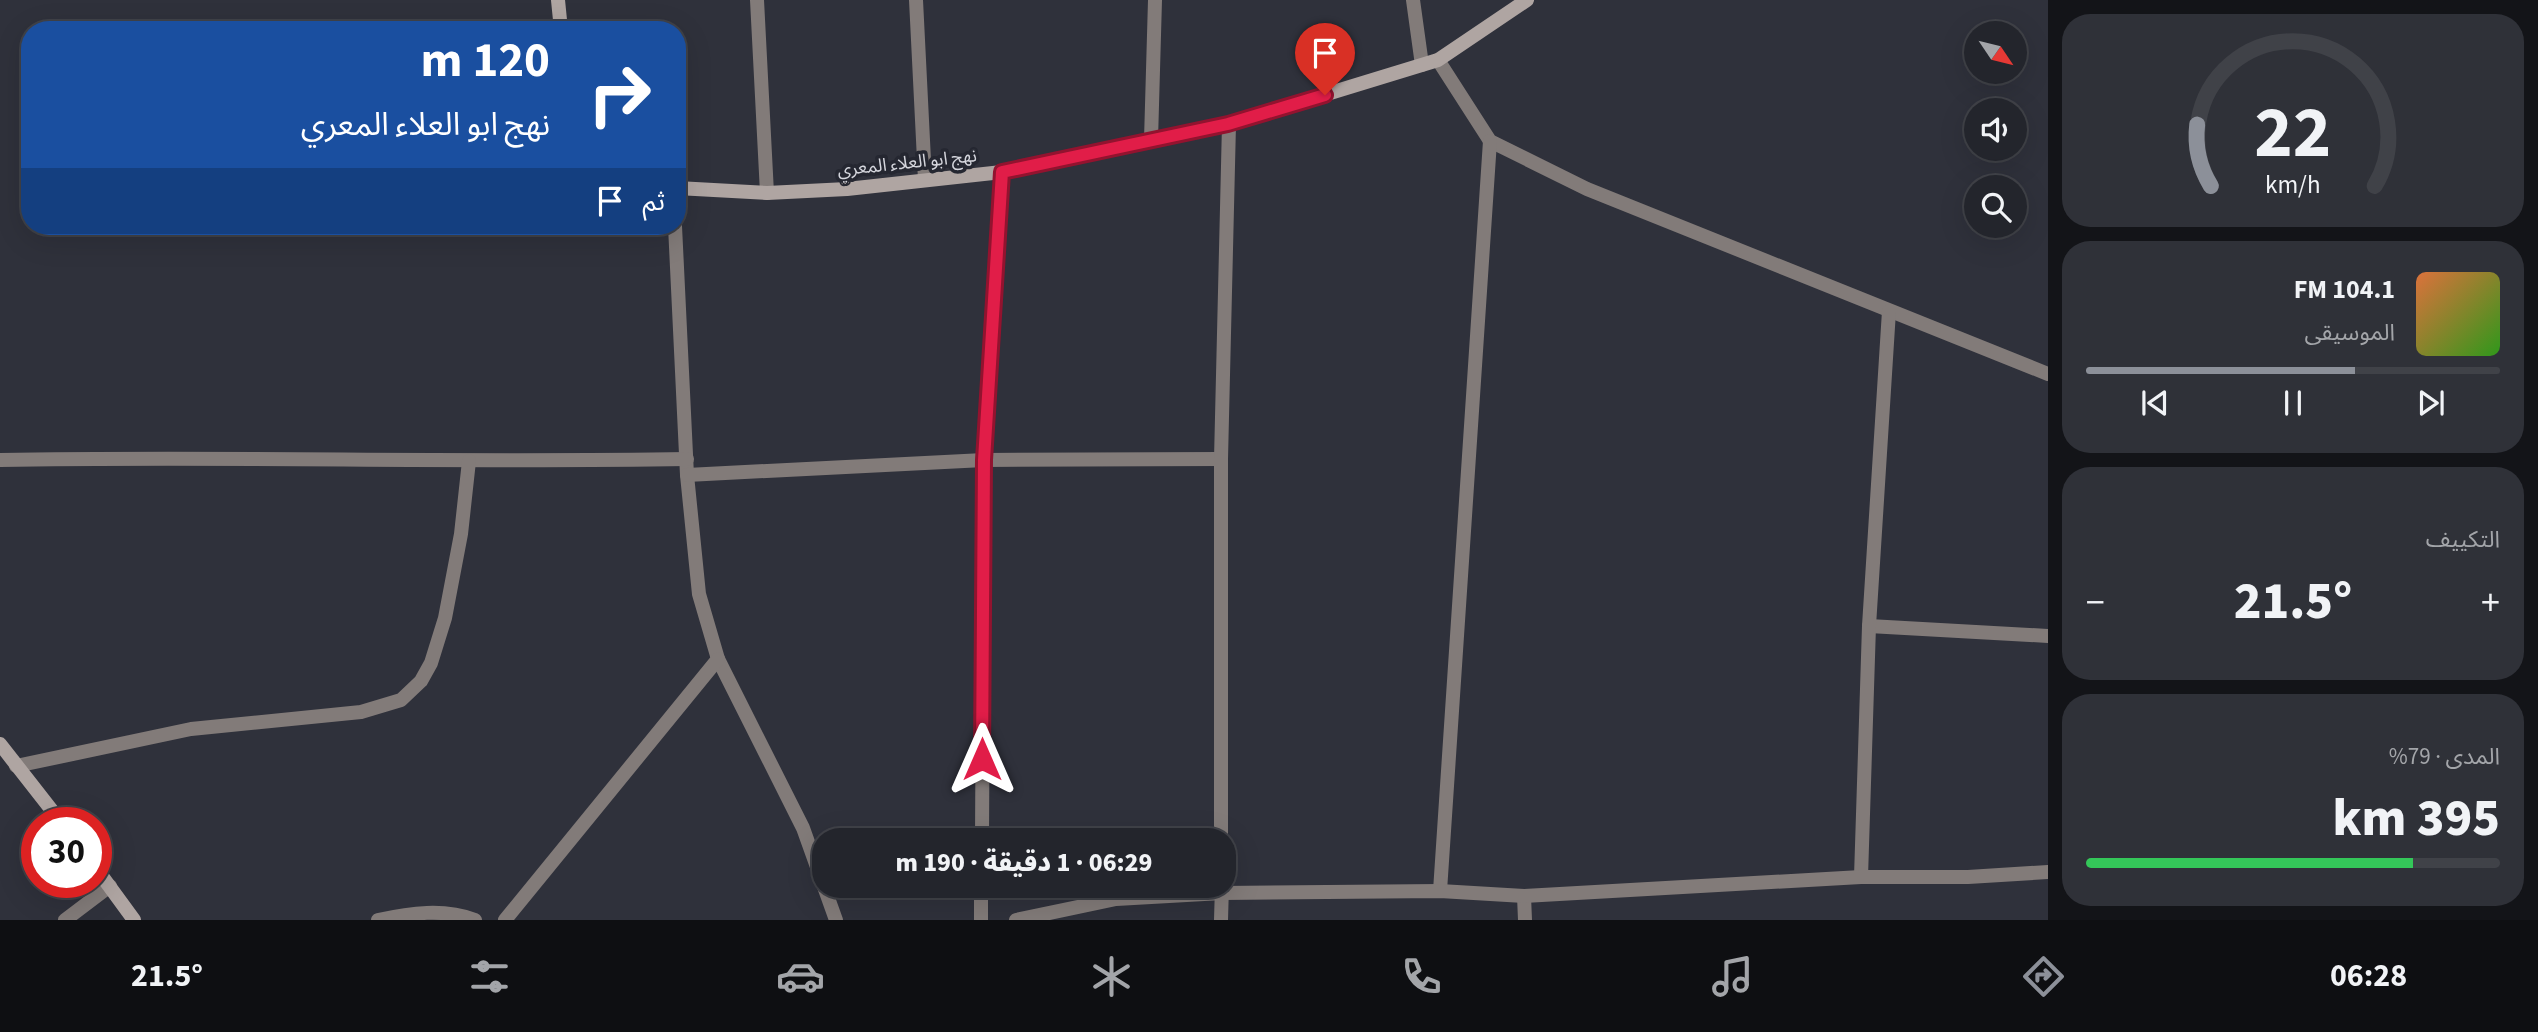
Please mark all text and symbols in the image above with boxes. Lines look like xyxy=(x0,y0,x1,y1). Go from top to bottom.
north arrow xyxy=(1964,21,2026,84)
map controls xyxy=(1964,21,2027,238)
pin xyxy=(1295,23,1355,95)
text: 120 m xyxy=(421,26,550,96)
icon: arrive xyxy=(1306,34,1344,72)
icon: right xyxy=(574,49,665,140)
text: 22 xyxy=(2255,82,2331,186)
button: sound xyxy=(1964,98,2027,161)
text: نهج ابو العلاء المعري xyxy=(301,102,550,148)
street label: نهج ابو العلاء المعري xyxy=(836,143,978,183)
text: km/h xyxy=(2265,167,2321,203)
button: search xyxy=(1964,175,2027,238)
icon: arrive xyxy=(591,182,629,220)
text: ثم xyxy=(643,183,665,220)
text: 104.1 FM xyxy=(2294,271,2395,308)
text: الموسيقى xyxy=(2304,316,2395,349)
icon: previous xyxy=(2136,384,2174,422)
icon: pause xyxy=(2274,384,2312,422)
icon: next xyxy=(2412,384,2450,422)
text: التكييف xyxy=(2426,523,2500,556)
text: 21.5° xyxy=(2234,565,2352,639)
text: − xyxy=(2086,576,2105,630)
text: + xyxy=(2481,576,2500,630)
position arrow xyxy=(945,722,1019,796)
text: المدى · 79% xyxy=(2389,740,2500,773)
text: 395 km xyxy=(2332,782,2500,856)
speed limit sign: 30 xyxy=(21,807,112,898)
text: 06:29 · 1 دقيقة · 190 m xyxy=(896,844,1152,881)
icon: filters xyxy=(465,952,514,1001)
icon: car xyxy=(776,952,825,1001)
icon: climate xyxy=(1087,952,1136,1001)
icon: phone xyxy=(1397,952,1446,1001)
icon: music xyxy=(1708,952,1757,1001)
icon: directions xyxy=(2019,952,2068,1001)
text: 21.5° xyxy=(131,953,203,999)
text: 06:28 xyxy=(2330,953,2407,999)

